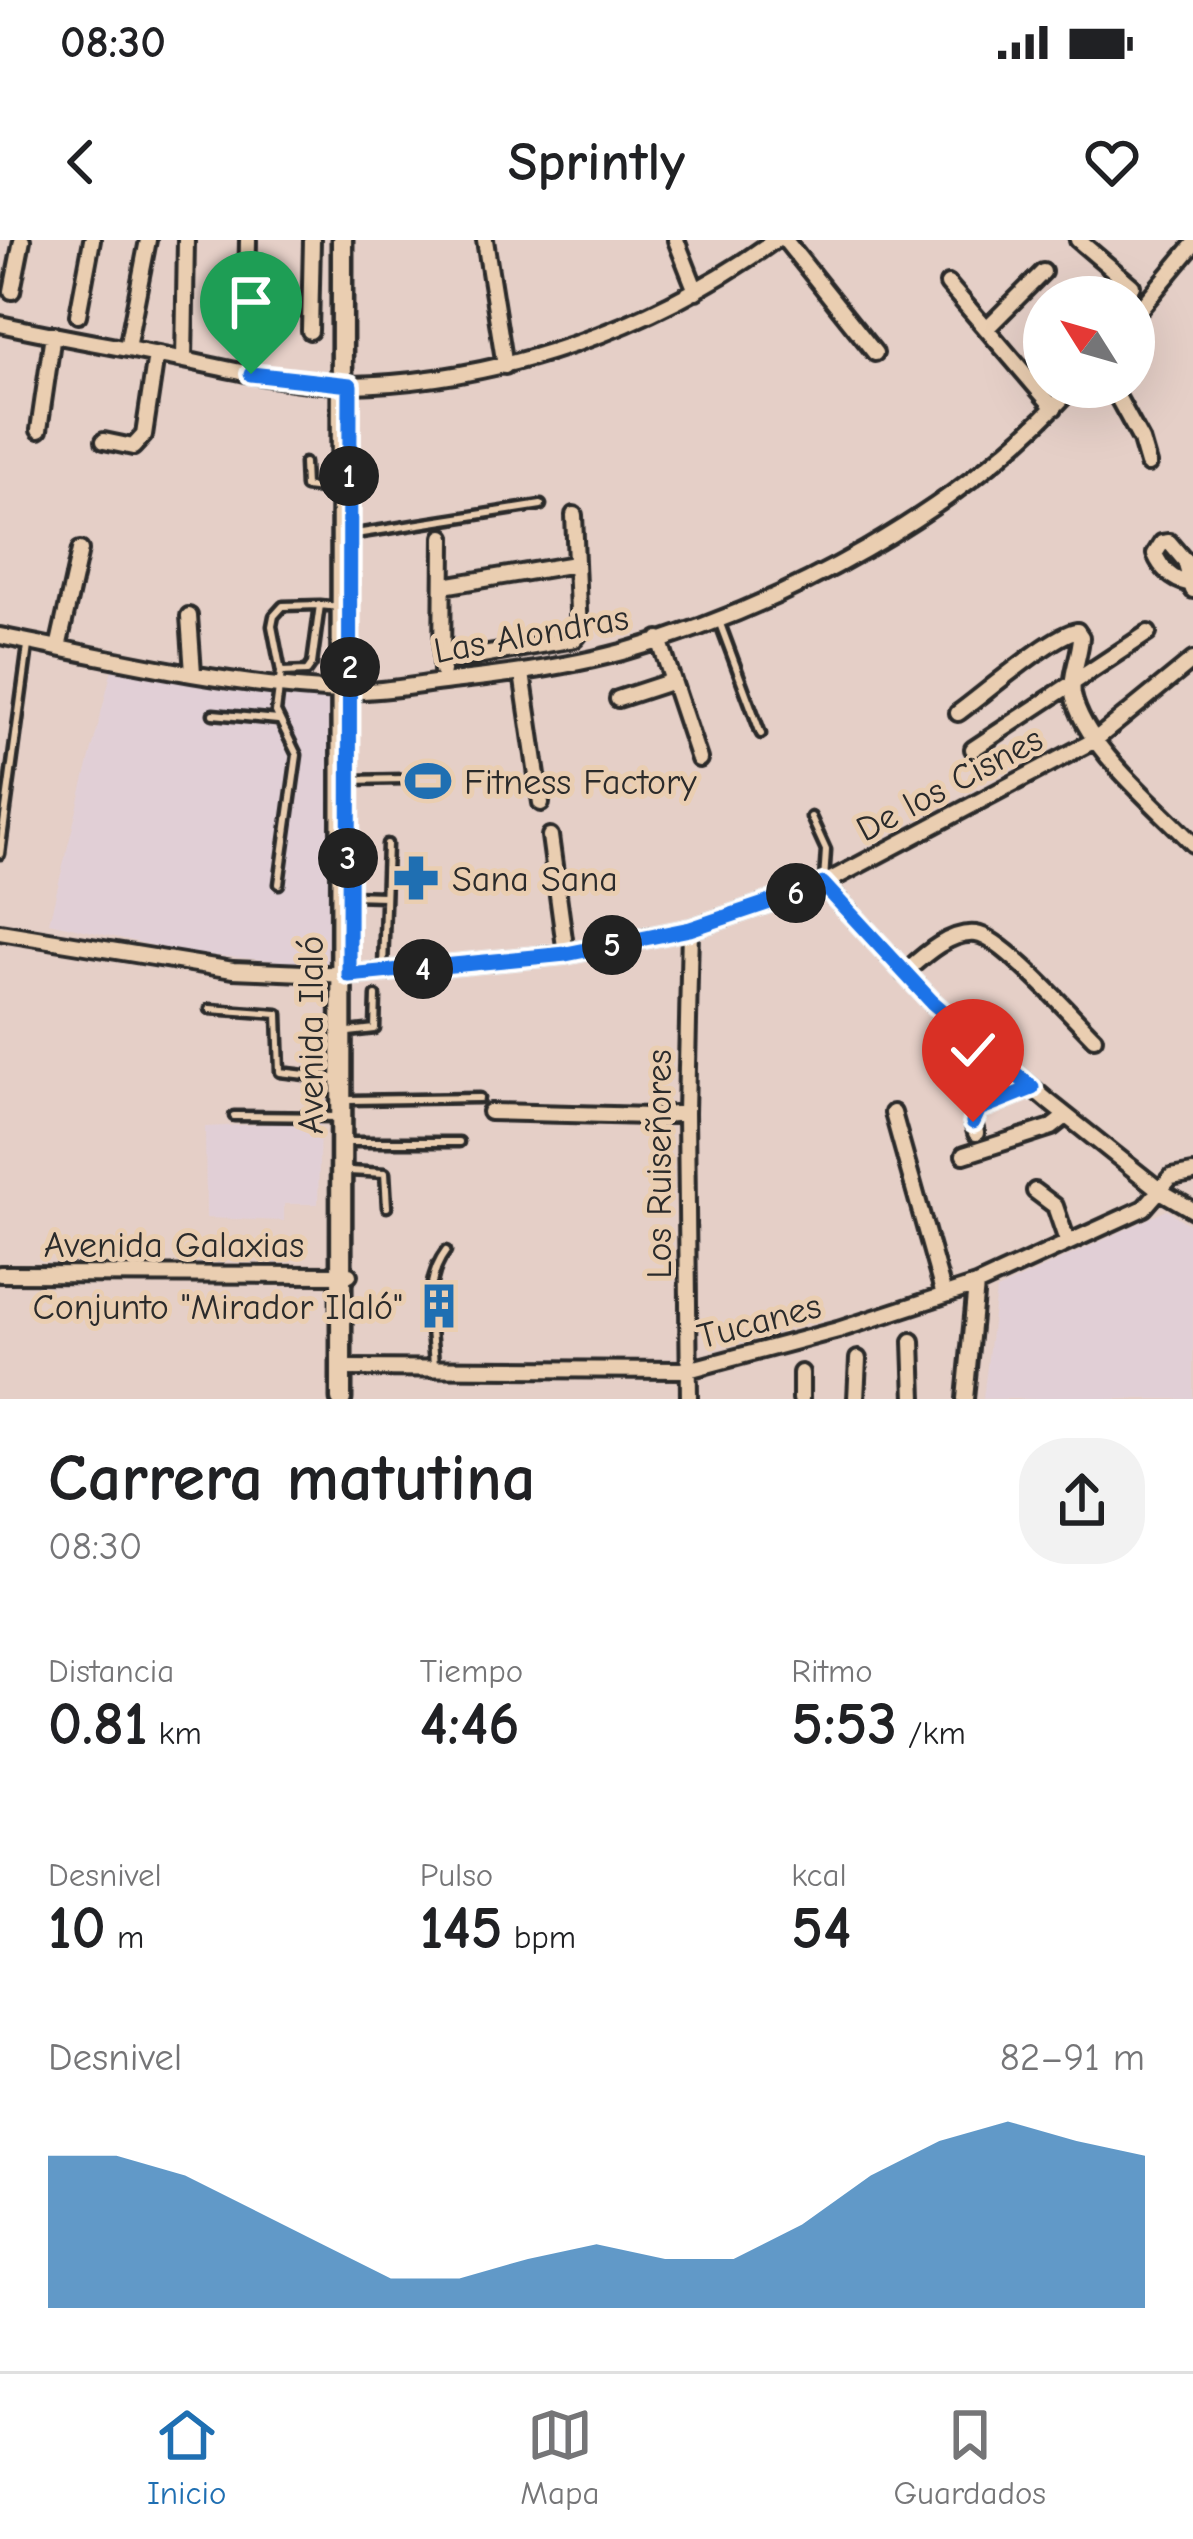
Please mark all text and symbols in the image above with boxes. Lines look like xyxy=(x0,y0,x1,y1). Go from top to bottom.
text: 08:30 xyxy=(60,16,166,68)
icon: back xyxy=(48,129,114,195)
icon: heart xyxy=(1079,129,1145,195)
text: Sprintly xyxy=(508,131,685,194)
pin xyxy=(200,251,302,374)
icon: arrive xyxy=(218,269,284,335)
north arrow xyxy=(1023,276,1155,408)
map controls xyxy=(1023,276,1155,408)
pin: 1 xyxy=(319,446,379,506)
text: 1 xyxy=(343,457,355,495)
street label: Las Alondras xyxy=(431,597,632,672)
pin: 2 xyxy=(320,637,380,697)
text: 2 xyxy=(342,648,358,686)
street label: De los Cisnes xyxy=(850,718,1050,850)
sports icon: Fitness Factory xyxy=(403,756,453,806)
place label: Fitness Factory xyxy=(464,762,697,803)
pin: 3 xyxy=(318,828,378,888)
text: 3 xyxy=(340,839,356,877)
pharmacy icon: Sana Sana xyxy=(391,853,441,903)
place label: Sana Sana xyxy=(452,859,618,900)
pin: 6 xyxy=(766,863,826,923)
text: 6 xyxy=(787,874,805,912)
pin: 5 xyxy=(582,915,642,975)
text: 5 xyxy=(603,926,621,964)
street label: Avenida Ilaló xyxy=(291,936,332,1134)
pin: 4 xyxy=(393,939,453,999)
text: 4 xyxy=(415,950,431,988)
pin xyxy=(922,999,1024,1122)
icon: check xyxy=(940,1017,1006,1083)
street label: Los Ruiseñores xyxy=(639,1049,680,1279)
street label: Avenida Galaxias xyxy=(44,1225,304,1266)
building icon: Conjunto "Mirador Ilaló" xyxy=(414,1281,464,1331)
street label: Tucanes xyxy=(693,1285,826,1358)
place label: Conjunto "Mirador Ilaló" xyxy=(33,1287,403,1328)
button: share xyxy=(1019,1438,1145,1564)
text: Carrera matutina xyxy=(48,1441,535,1517)
text: 08:30 xyxy=(48,1524,142,1569)
text: Distancia xyxy=(48,1652,174,1690)
text: Tiempo xyxy=(420,1652,523,1690)
text: Ritmo xyxy=(791,1652,873,1690)
text: 0.81 xyxy=(48,1690,147,1759)
text: 4:46 xyxy=(420,1690,520,1759)
text: 5:53 xyxy=(791,1690,897,1759)
text: km xyxy=(147,1714,202,1752)
text: /km xyxy=(897,1714,966,1752)
text: Desnivel xyxy=(48,1856,162,1894)
text: Pulso xyxy=(420,1856,493,1894)
text: kcal xyxy=(791,1856,847,1894)
text: 10 xyxy=(48,1894,106,1963)
text: 145 xyxy=(420,1894,503,1963)
text: 54 xyxy=(791,1894,851,1963)
text: m xyxy=(106,1918,144,1956)
text: bpm xyxy=(503,1918,576,1956)
text: Desnivel xyxy=(48,2035,182,2080)
text: 82–91 m xyxy=(1000,2035,1145,2080)
tab: Inicio xyxy=(147,2402,226,2512)
tab: Mapa xyxy=(520,2402,600,2512)
tab: Guardados xyxy=(893,2402,1046,2512)

